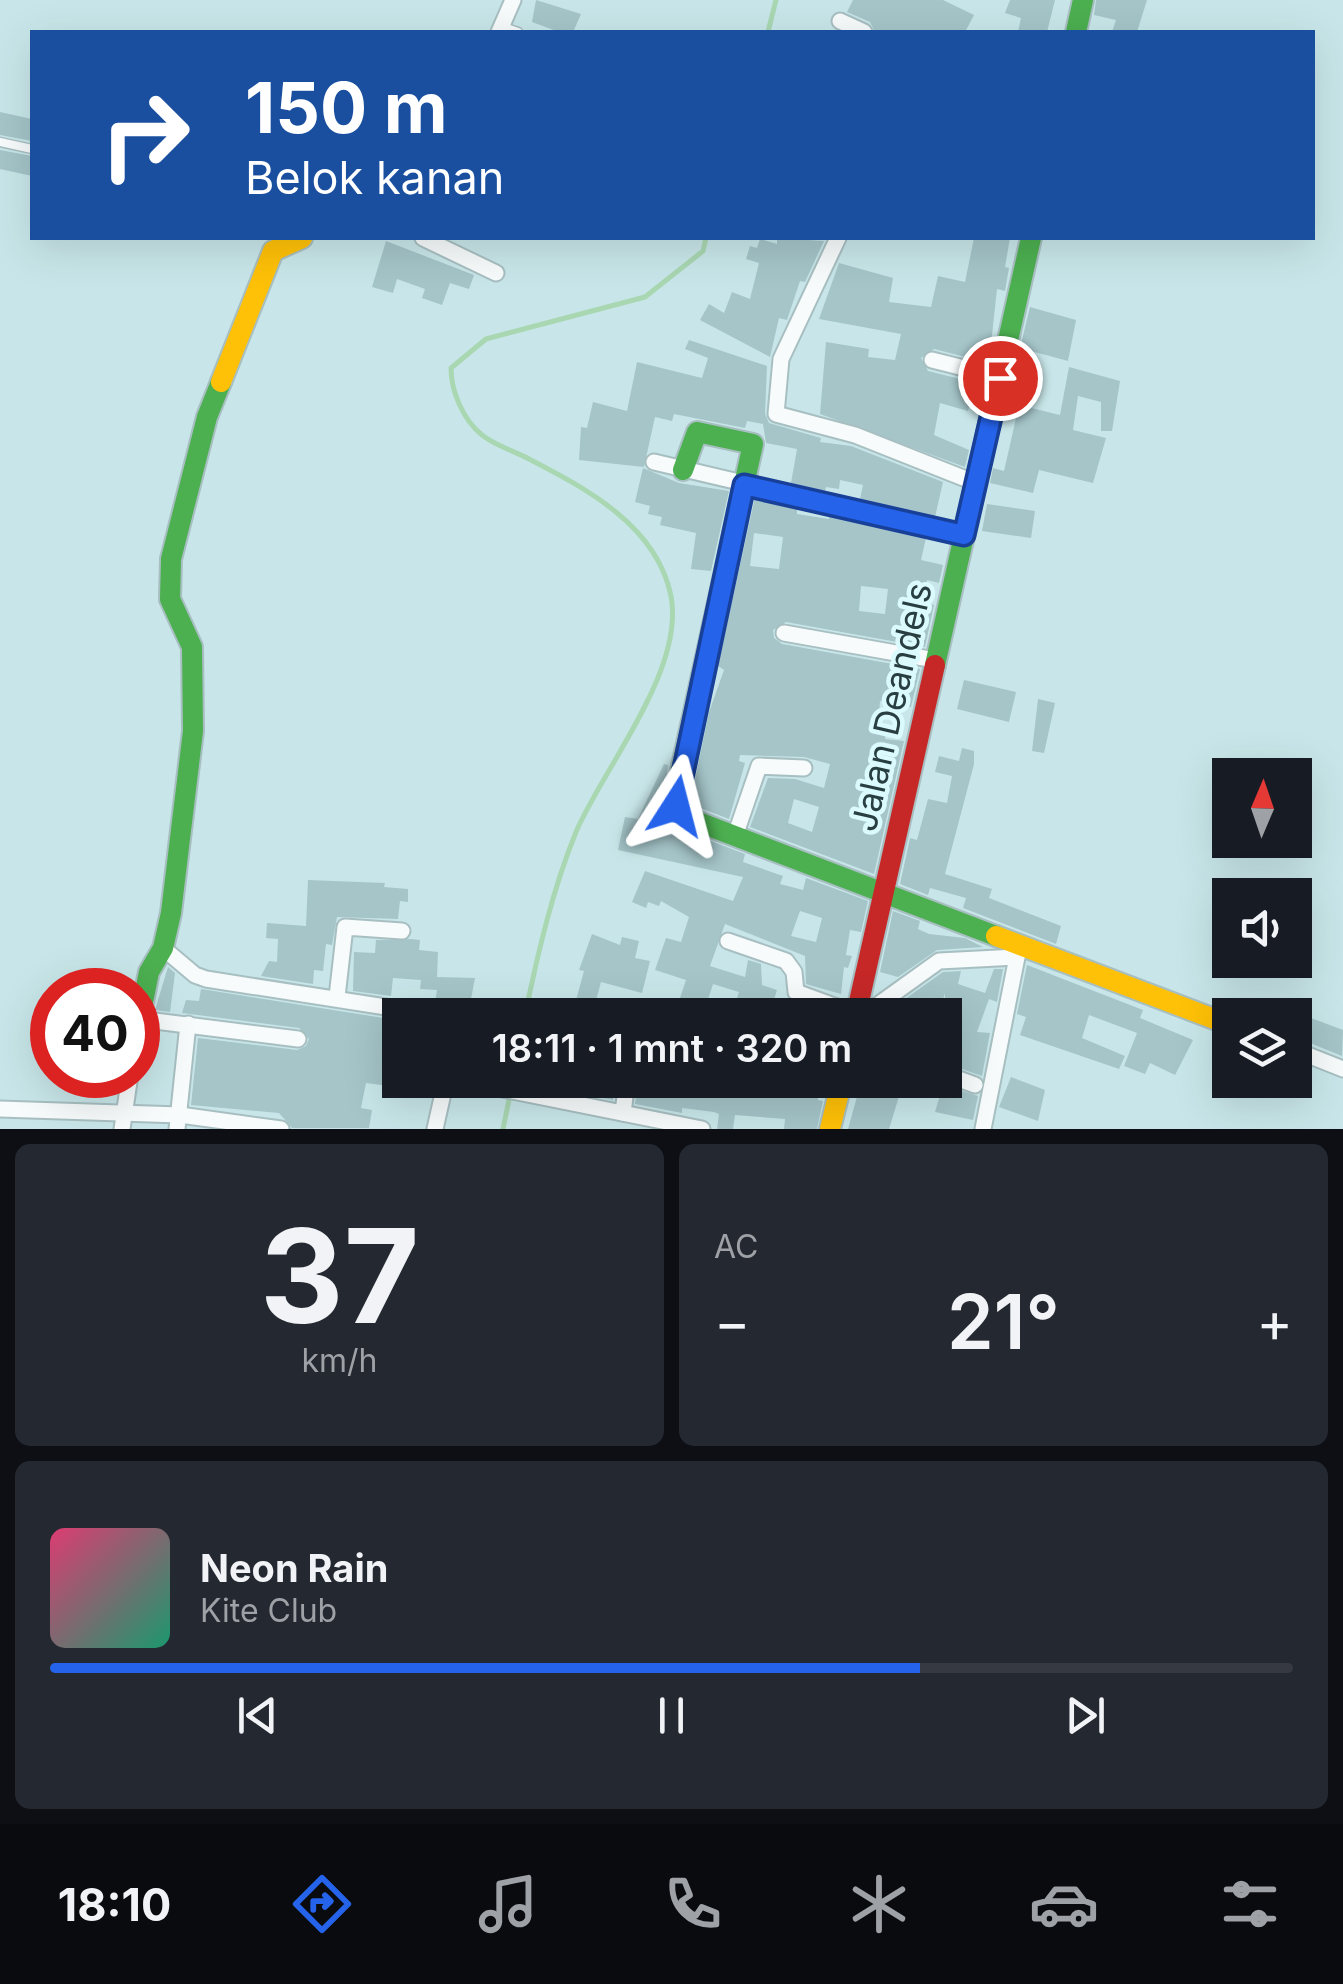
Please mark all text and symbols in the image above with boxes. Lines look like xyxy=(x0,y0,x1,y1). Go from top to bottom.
text: 150 m xyxy=(245,65,448,150)
icon: right xyxy=(80,70,210,200)
text: Belok kanan xyxy=(245,150,504,205)
pin xyxy=(958,336,1043,421)
icon: arrive xyxy=(973,351,1028,406)
street label: Jalan Deandels xyxy=(842,579,940,835)
position arrow xyxy=(624,754,728,858)
north arrow xyxy=(1212,758,1312,858)
map controls xyxy=(1212,758,1312,1098)
button: sound xyxy=(1212,878,1312,978)
speed limit sign: 40 xyxy=(30,968,160,1098)
button: layers xyxy=(1212,998,1312,1098)
text: 18:11 · 1 mnt · 320 m xyxy=(492,1025,852,1071)
text: 37 xyxy=(260,1197,419,1354)
text: AC xyxy=(714,1227,758,1266)
text: 21° xyxy=(947,1276,1060,1367)
text: − xyxy=(714,1289,750,1355)
text: + xyxy=(1257,1289,1293,1355)
text: km/h xyxy=(301,1341,378,1380)
text: Neon Rain xyxy=(200,1545,388,1591)
text: Kite Club xyxy=(200,1591,337,1630)
icon: previous xyxy=(230,1688,285,1743)
icon: pause xyxy=(644,1688,699,1743)
icon: next xyxy=(1058,1688,1113,1743)
icon: directions xyxy=(287,1869,357,1939)
icon: music xyxy=(473,1869,543,1939)
icon: phone xyxy=(658,1869,728,1939)
icon: climate xyxy=(844,1869,914,1939)
icon: car xyxy=(1029,1869,1099,1939)
icon: filters xyxy=(1215,1869,1285,1939)
text: 18:10 xyxy=(58,1877,171,1932)

